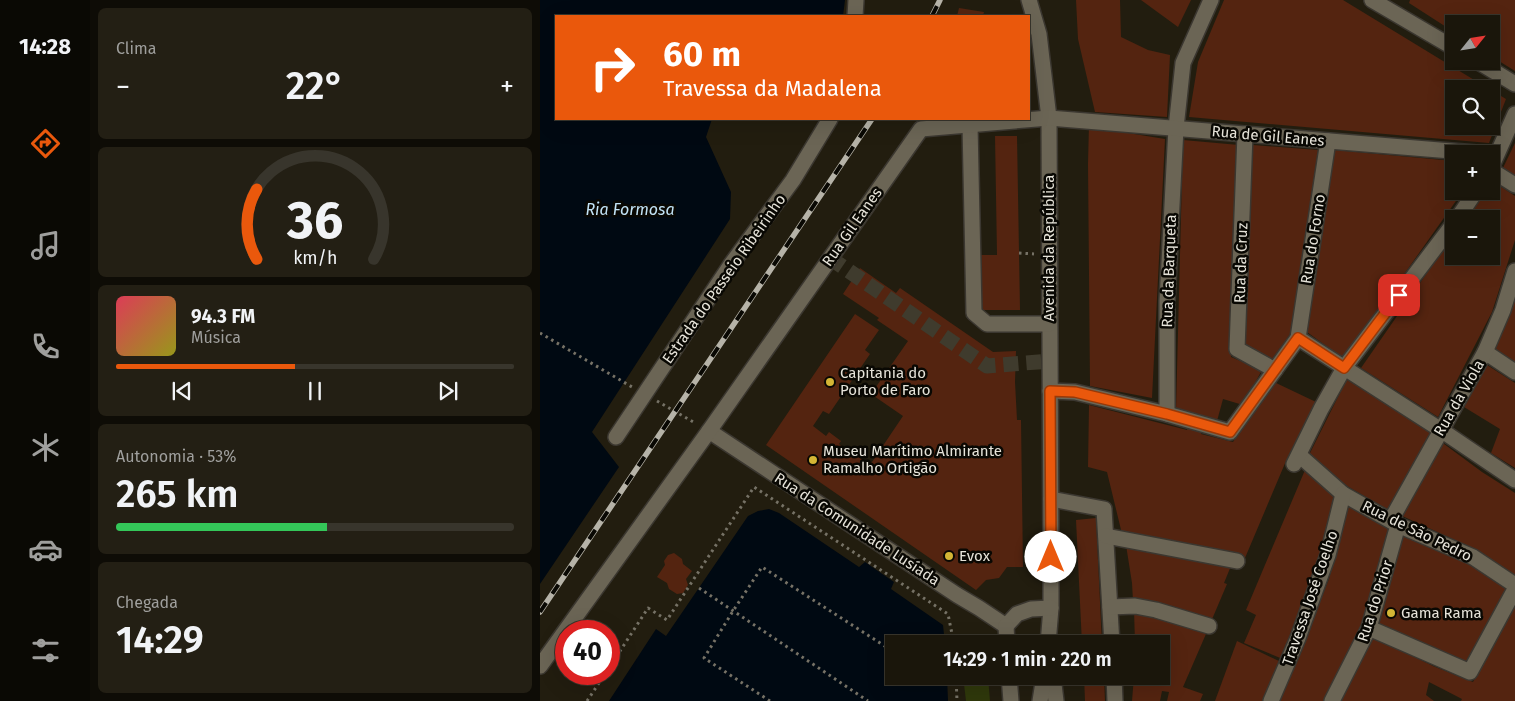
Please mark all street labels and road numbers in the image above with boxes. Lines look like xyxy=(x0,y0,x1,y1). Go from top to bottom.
street label: Rua de Gil Eanes xyxy=(1211,122,1325,150)
street label: Avenida da República xyxy=(1040,175,1058,321)
street label: Rua Gil Eanes xyxy=(818,184,886,270)
street label: Estrada do Passeio Ribeirinho xyxy=(659,191,789,367)
street label: Rua do Forno xyxy=(1297,193,1329,285)
street label: Rua da Barqueta xyxy=(1158,214,1180,328)
street label: Rua da Cruz xyxy=(1231,222,1251,303)
street label: Rua da Viola xyxy=(1430,357,1488,439)
street label: Rua da Comunidade Lusíada xyxy=(771,469,943,589)
street label: Rua de São Pedro xyxy=(1359,497,1475,565)
street label: Travessa José Coelho xyxy=(1278,528,1342,668)
street label: Rua do Prior xyxy=(1353,558,1397,644)

